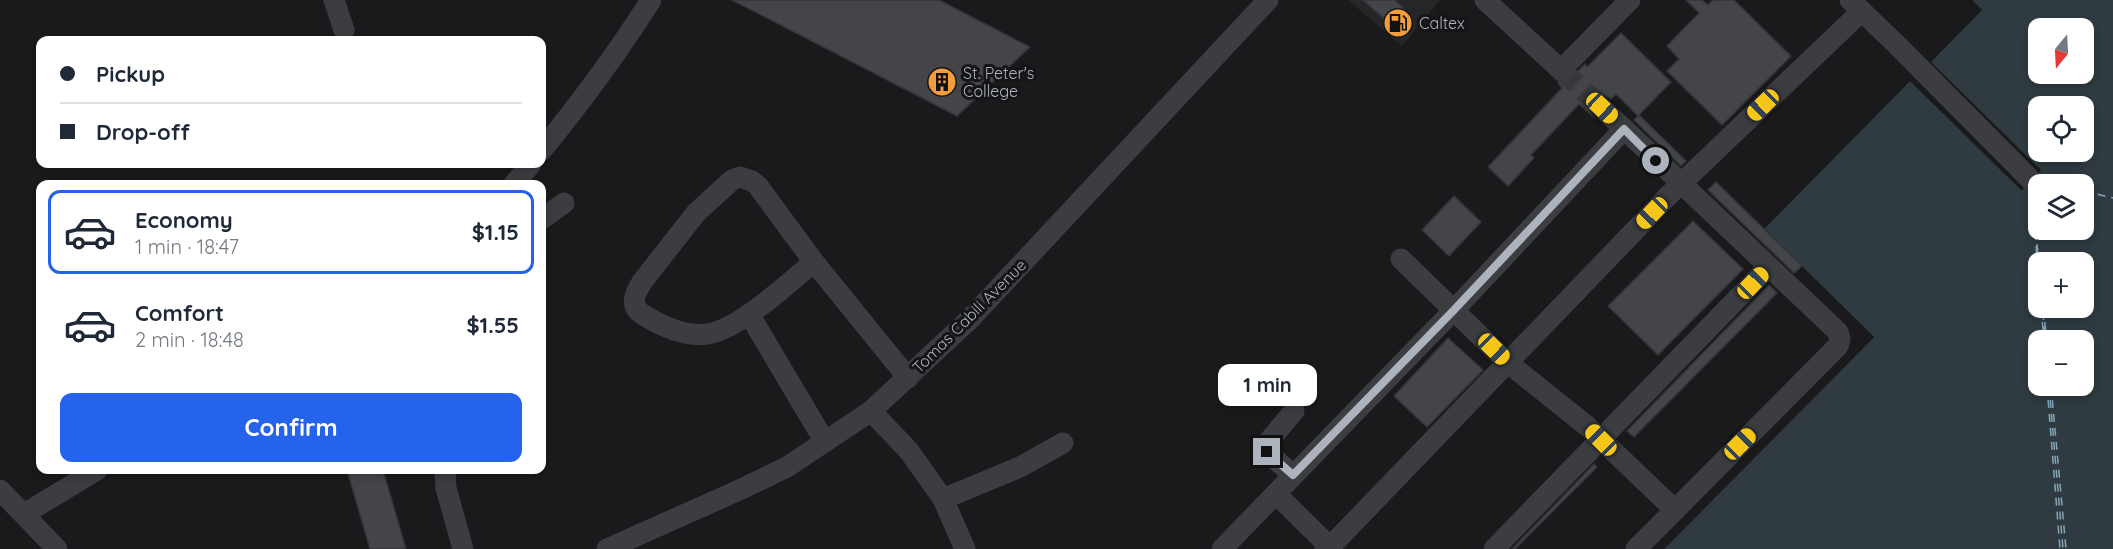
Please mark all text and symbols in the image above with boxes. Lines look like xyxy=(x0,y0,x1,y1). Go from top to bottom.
fuel station icon: Caltex xyxy=(1382,7,1414,39)
place label: Caltex xyxy=(1419,13,1465,33)
north arrow xyxy=(2028,18,2094,84)
map controls xyxy=(2028,18,2094,396)
text: Pickup xyxy=(96,60,165,88)
place label: St. Peter's College xyxy=(963,63,1034,101)
building icon: St. Peter's College xyxy=(926,66,958,98)
car xyxy=(1744,86,1782,124)
car xyxy=(1583,89,1621,127)
button: locate xyxy=(2028,96,2094,162)
text: Drop-off xyxy=(96,118,190,146)
route start xyxy=(1642,147,1669,174)
button: layers xyxy=(2028,174,2094,240)
car xyxy=(1633,194,1671,232)
icon: car xyxy=(63,205,117,259)
text: Economy xyxy=(135,206,233,234)
text: $1.15 xyxy=(472,218,519,246)
text: 1 min · 18:47 xyxy=(135,234,239,259)
button: + xyxy=(2028,252,2094,318)
street label: Tomas Cabili Avenue xyxy=(908,255,1030,377)
car xyxy=(1734,264,1772,302)
icon: car xyxy=(63,298,117,352)
text: Comfort xyxy=(135,299,224,327)
text: $1.55 xyxy=(466,311,519,339)
text: 2 min · 18:48 xyxy=(135,327,244,352)
car xyxy=(1475,330,1513,368)
button: − xyxy=(2028,330,2094,396)
callout: 1 min xyxy=(1218,365,1316,407)
text: 1 min xyxy=(1243,372,1292,397)
button: Confirm xyxy=(60,393,522,462)
car xyxy=(1582,421,1620,459)
car xyxy=(1721,425,1759,463)
route end xyxy=(1253,438,1280,465)

